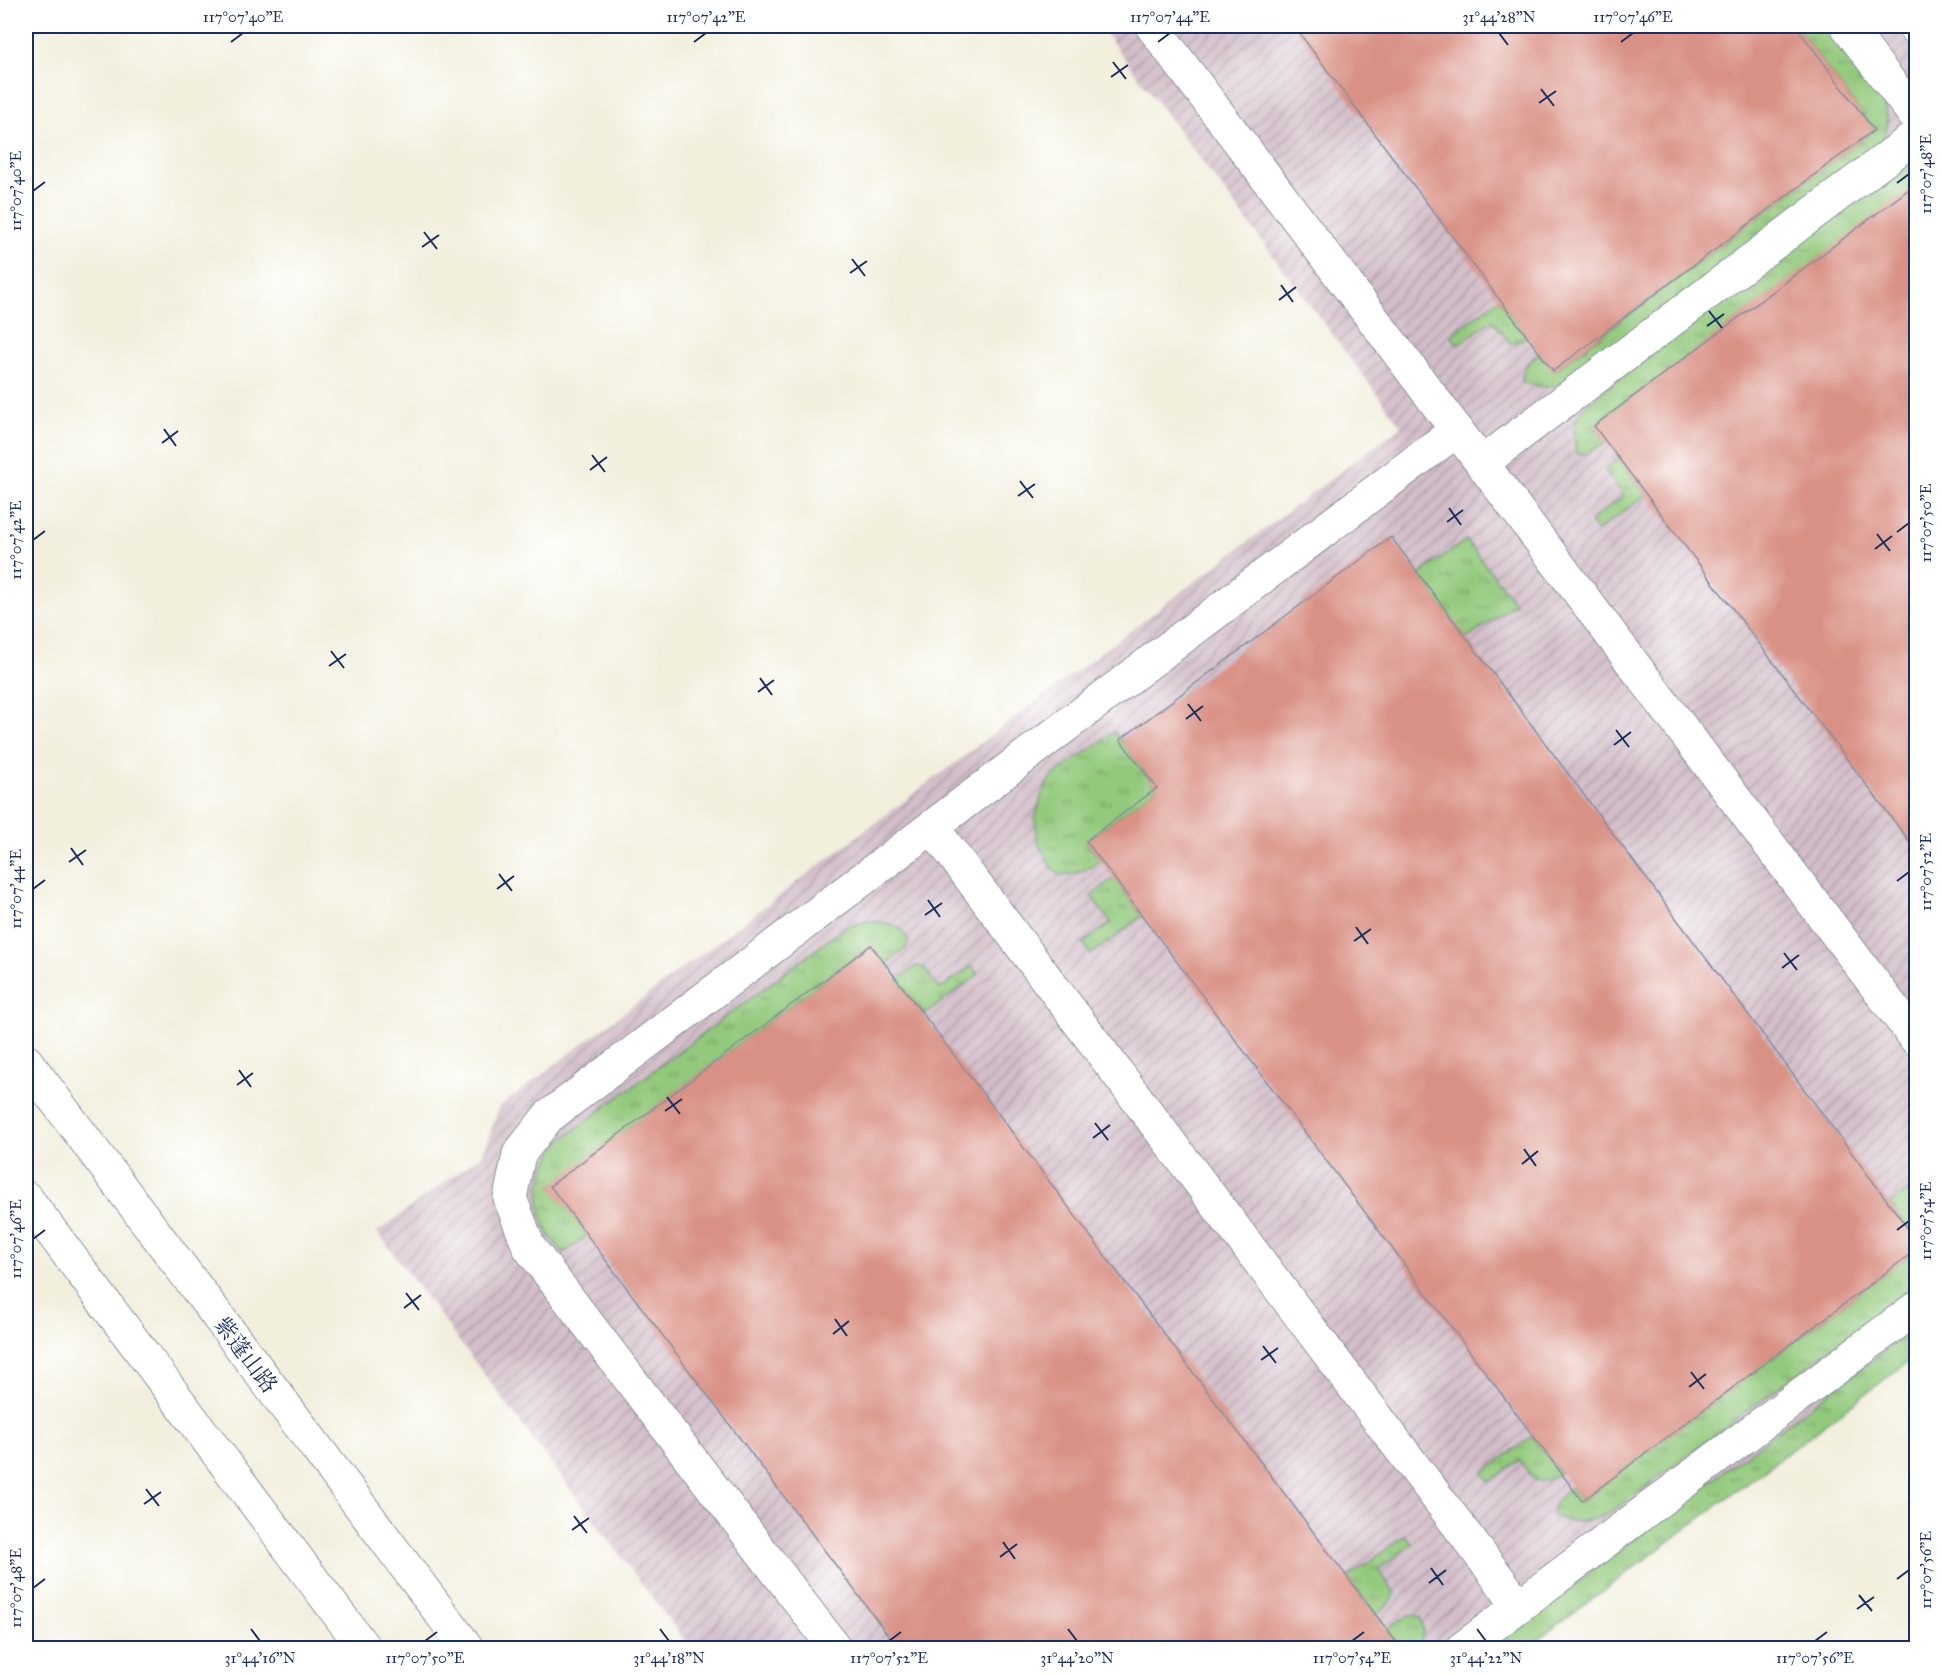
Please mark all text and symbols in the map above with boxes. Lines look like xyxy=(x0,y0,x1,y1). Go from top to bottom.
text: 117°07'40"E xyxy=(203,8,284,26)
text: 117°07'42"E xyxy=(666,8,746,26)
text: 117°07'44"E xyxy=(1130,8,1210,26)
text: 31°44'28"N xyxy=(1463,8,1536,26)
text: 117°07'46"E xyxy=(1593,8,1673,26)
text: 117°07'48"E xyxy=(1917,134,1935,214)
text: 117°07'40"E xyxy=(7,150,25,231)
text: 117°07'50"E xyxy=(1917,483,1935,563)
text: 117°07'42"E xyxy=(7,500,25,580)
text: 117°07'52"E xyxy=(1917,833,1935,911)
text: 117°07'44"E xyxy=(7,849,25,929)
text: 117°07'54"E xyxy=(1917,1182,1935,1260)
text: 117°07'46"E xyxy=(7,1199,25,1279)
street label: 紫蓬山路 xyxy=(209,1312,283,1398)
text: 117°07'56"E xyxy=(1917,1531,1935,1609)
text: 117°07'48"E xyxy=(7,1548,25,1628)
text: 31°44'16"N xyxy=(224,1649,296,1667)
text: 117°07'50"E xyxy=(385,1649,465,1667)
text: 31°44'18"N xyxy=(633,1649,705,1667)
text: 117°07'52"E xyxy=(850,1649,928,1667)
text: 31°44'20"N xyxy=(1040,1649,1114,1667)
text: 117°07'54"E xyxy=(1313,1649,1391,1667)
text: 31°44'22"N xyxy=(1450,1649,1522,1667)
text: 117°07'56"E xyxy=(1776,1649,1854,1667)

